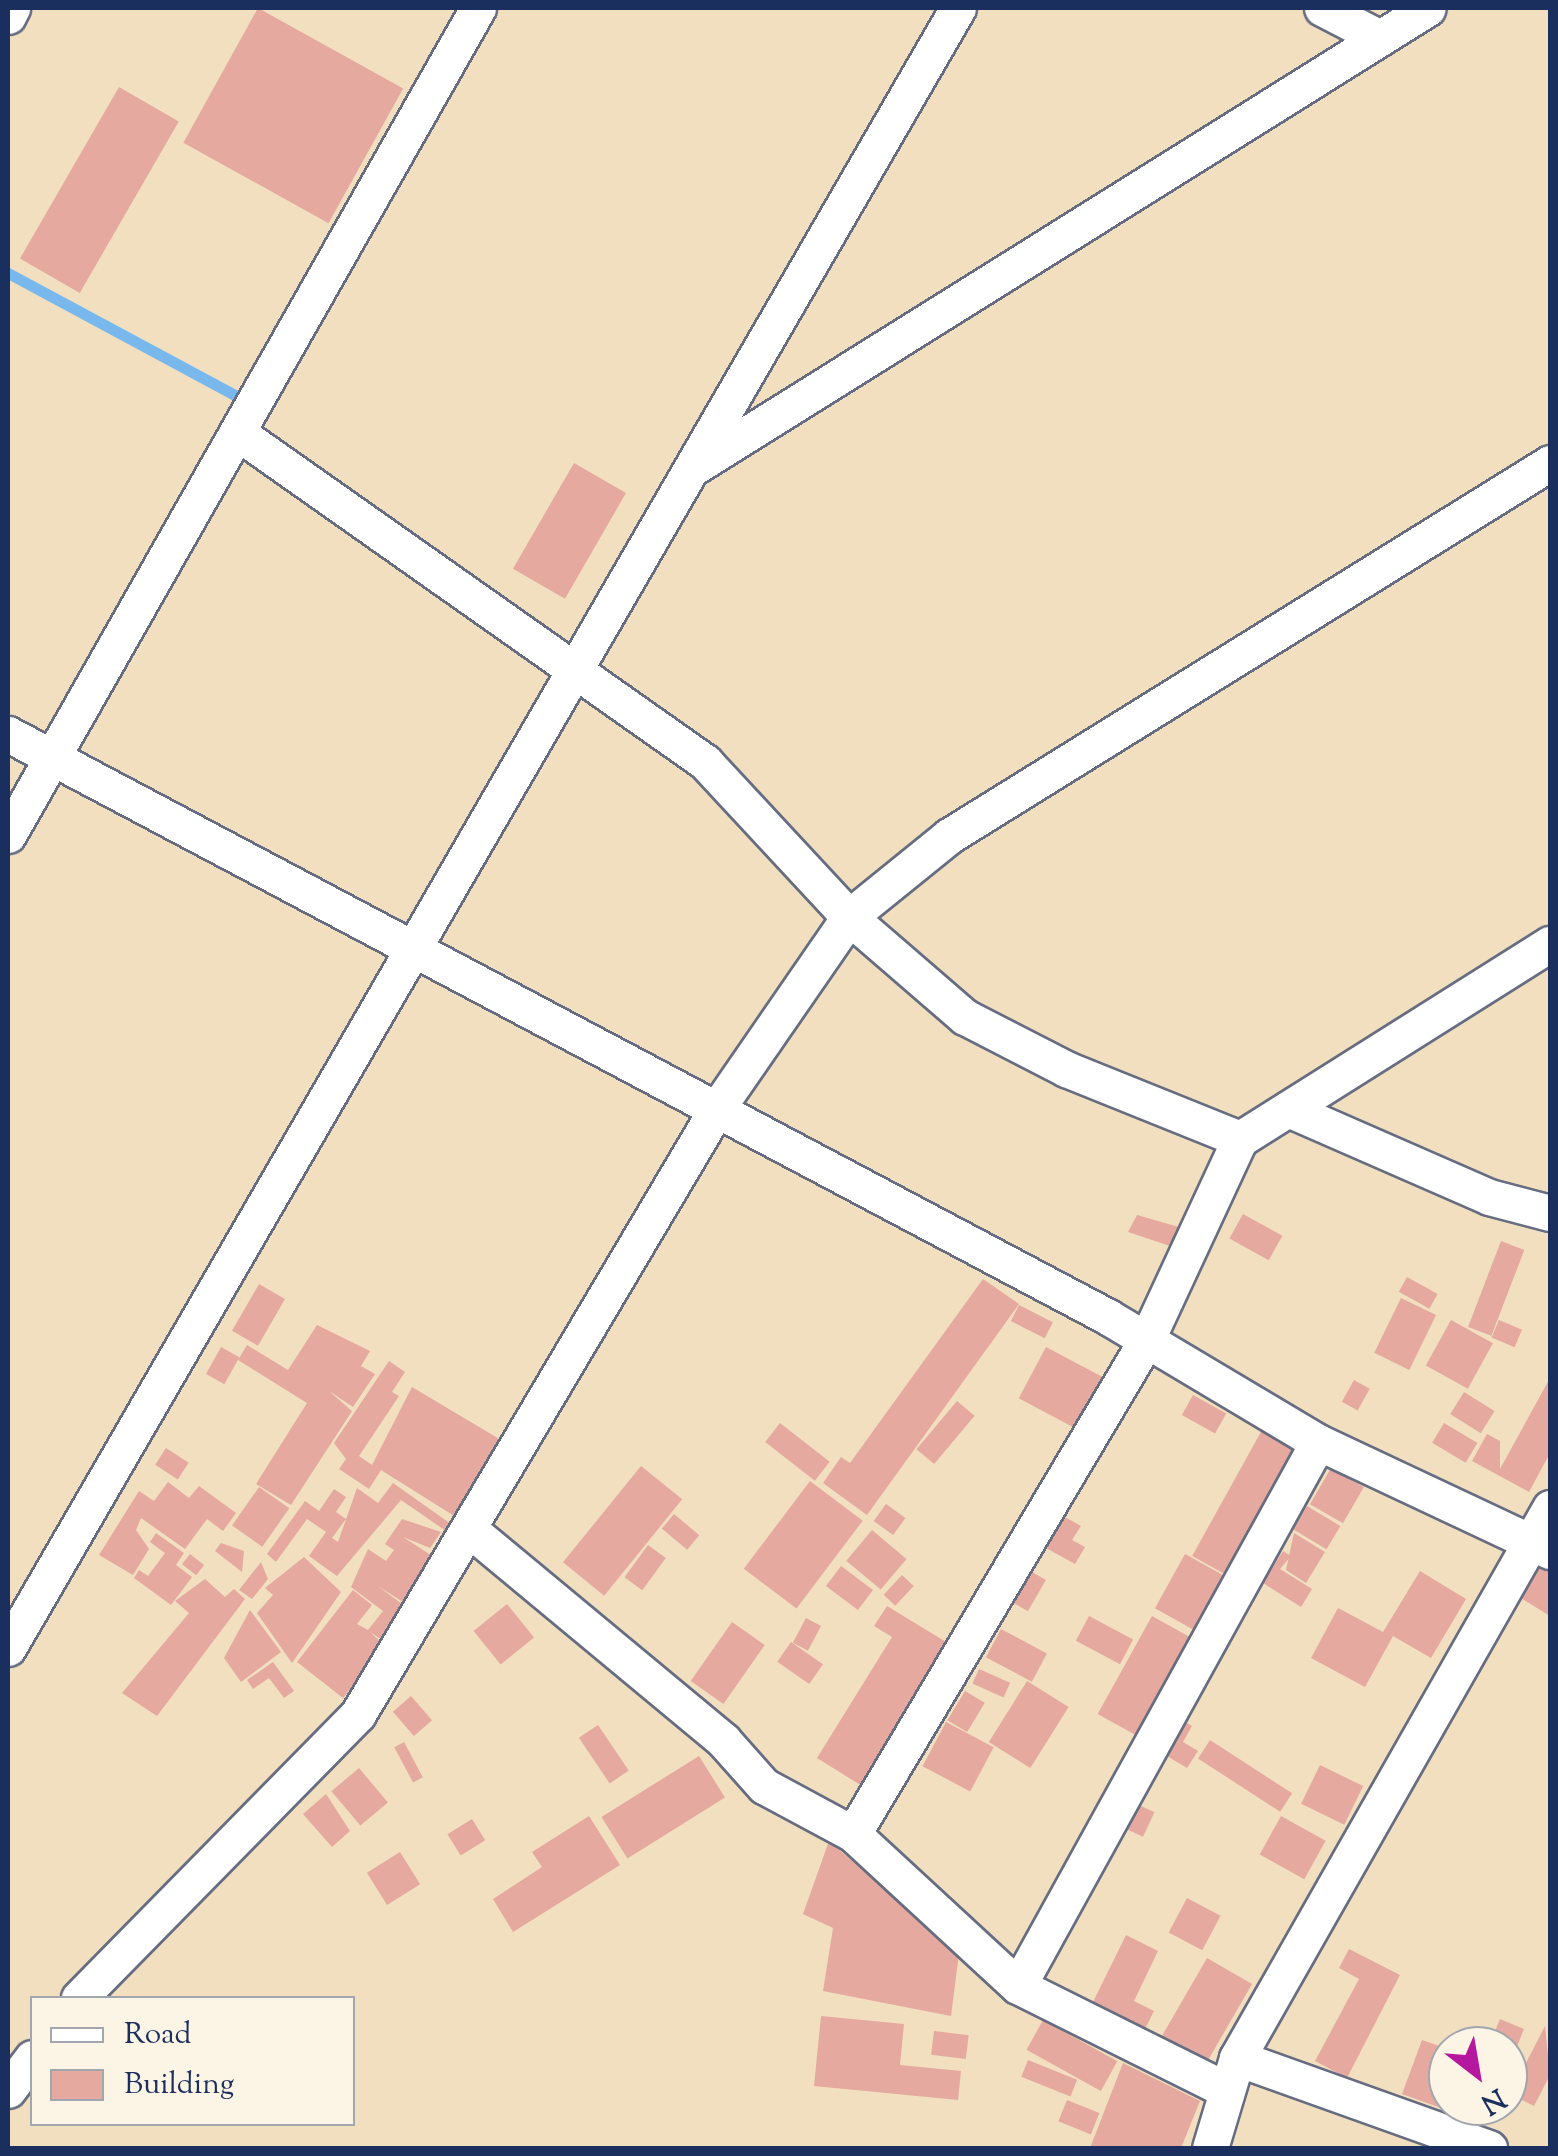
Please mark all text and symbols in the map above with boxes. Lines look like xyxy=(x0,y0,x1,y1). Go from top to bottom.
legend xyxy=(30,1996,355,2126)
text: Road xyxy=(124,2014,191,2057)
north arrow xyxy=(1428,2026,1528,2126)
text: Building xyxy=(124,2064,234,2107)
text: N xyxy=(1473,2077,1512,2123)

